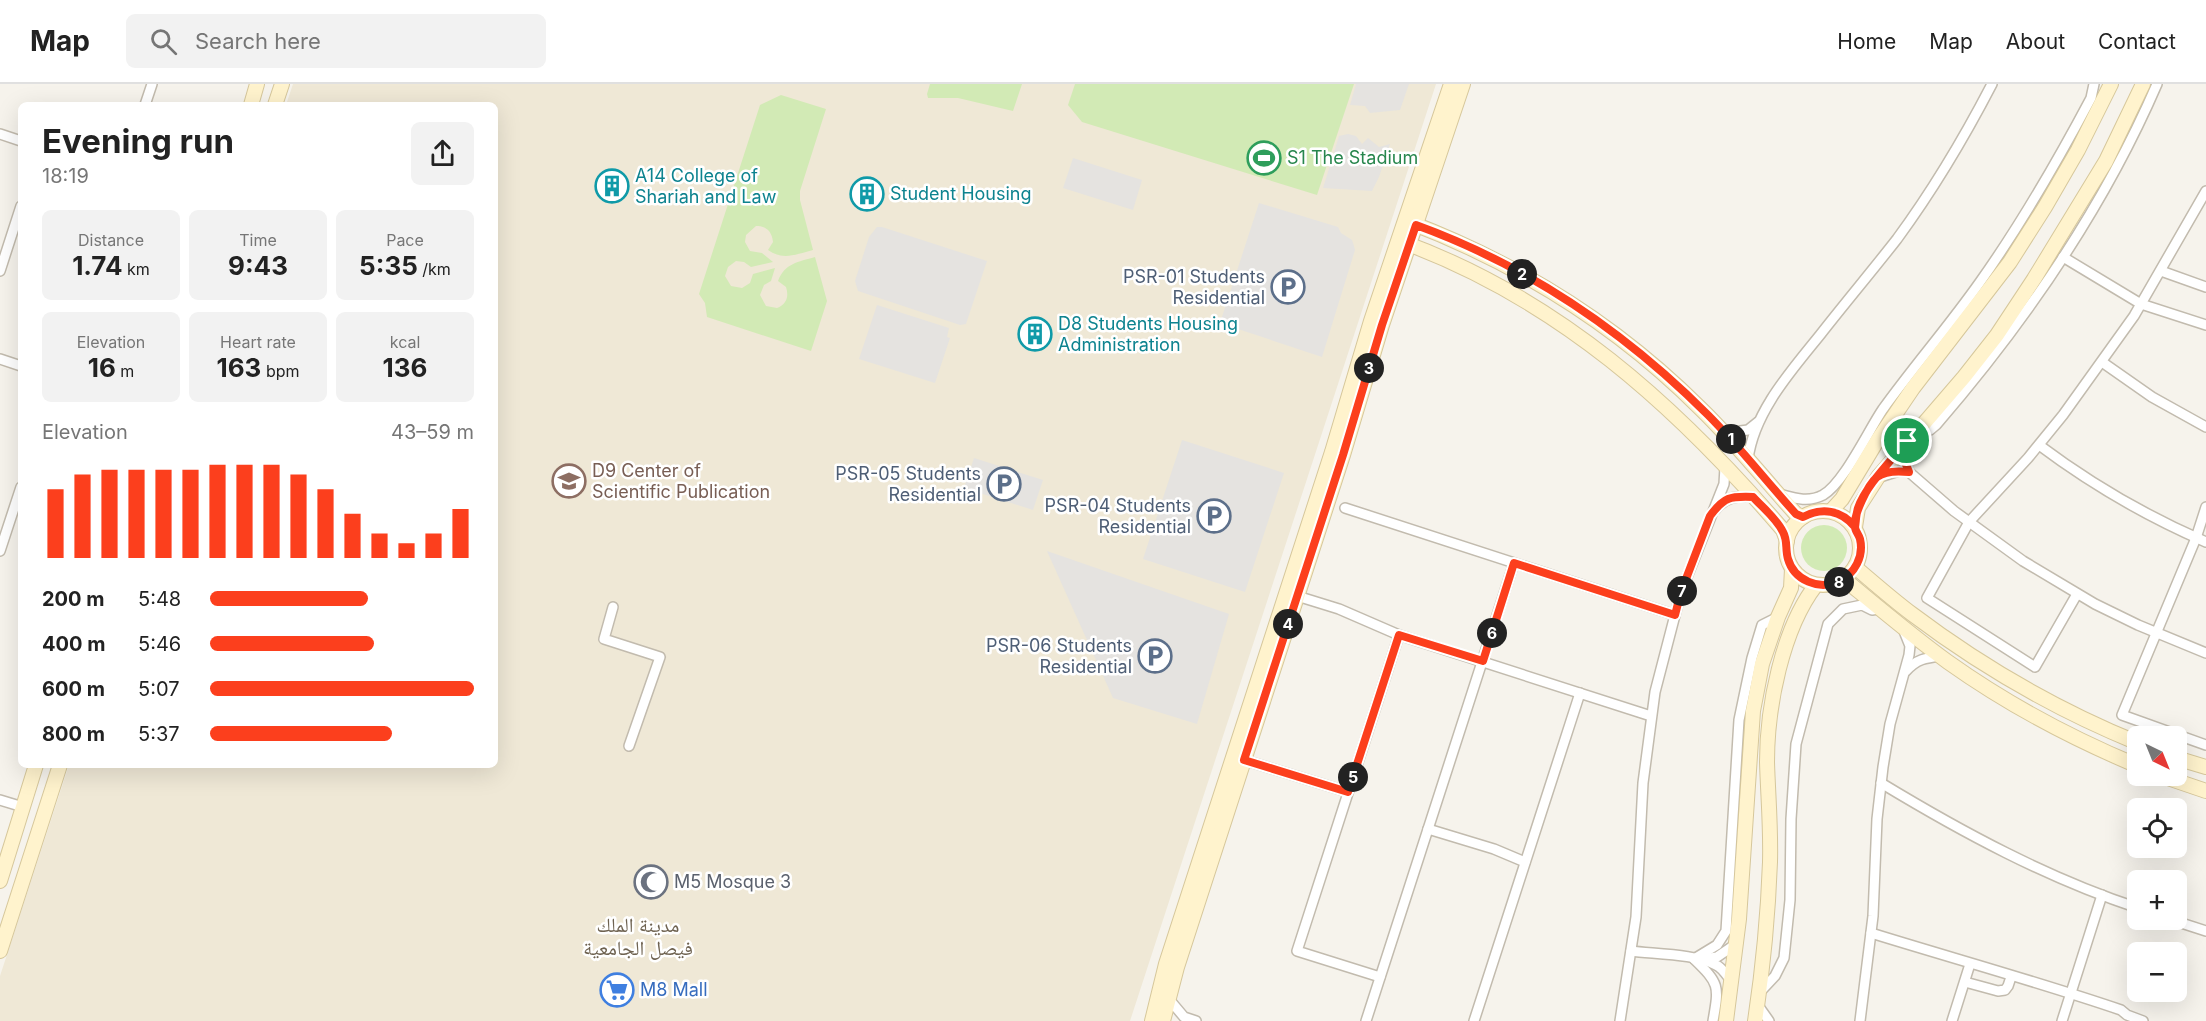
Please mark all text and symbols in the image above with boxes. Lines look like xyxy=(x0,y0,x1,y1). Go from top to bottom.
search box xyxy=(126,14,546,68)
text: Map xyxy=(30,24,90,58)
icon: search xyxy=(147,25,180,58)
text: Search here xyxy=(195,28,321,54)
text: Home xyxy=(1837,29,1896,54)
text: Map xyxy=(1929,29,1973,54)
text: About xyxy=(2006,29,2065,54)
text: Contact xyxy=(2098,29,2176,54)
text: Evening run xyxy=(42,121,234,161)
button: share xyxy=(411,122,474,185)
sports icon: S1 The Stadium xyxy=(1246,140,1282,176)
place label: S1 The Stadium xyxy=(1287,147,1418,168)
text: 18:19 xyxy=(42,164,89,188)
place label: A14 College of Shariah and Law xyxy=(635,165,777,207)
building icon: A14 College of Shariah and Law xyxy=(594,168,630,204)
building icon: Student Housing xyxy=(849,176,885,212)
place label: Student Housing xyxy=(890,183,1032,204)
text: Distance xyxy=(78,230,144,250)
text: Time xyxy=(239,230,277,250)
text: Pace xyxy=(386,230,424,250)
text: 1.74 xyxy=(72,250,123,281)
text: 9:43 xyxy=(228,250,288,281)
text: 5:35 xyxy=(359,250,418,281)
text: km xyxy=(123,259,150,279)
text: /km xyxy=(418,259,451,279)
pin: 2 xyxy=(1507,259,1537,289)
text: 2 xyxy=(1517,264,1527,284)
place label: PSR-01 Students Residential xyxy=(1123,266,1265,308)
parking icon: PSR-01 Students Residential xyxy=(1270,269,1306,305)
place label: D8 Students Housing Administration xyxy=(1058,313,1238,355)
building icon: D8 Students Housing Administration xyxy=(1017,316,1053,352)
text: Elevation xyxy=(77,332,145,352)
text: Heart rate xyxy=(220,332,296,352)
text: kcal xyxy=(390,332,420,352)
text: 16 xyxy=(88,352,116,383)
text: 163 xyxy=(217,352,261,383)
text: 136 xyxy=(383,352,427,383)
pin: 3 xyxy=(1354,353,1384,383)
text: 3 xyxy=(1364,358,1374,378)
text: m xyxy=(116,361,134,381)
text: bpm xyxy=(261,361,300,381)
pin xyxy=(1881,415,1932,466)
text: Elevation xyxy=(42,420,128,444)
text: 43–59 m xyxy=(391,420,474,444)
pin: 1 xyxy=(1716,424,1746,454)
icon: arrive xyxy=(1890,424,1923,457)
text: 1 xyxy=(1728,429,1734,449)
place label: D9 Center of Scientific Publication xyxy=(592,460,770,502)
school or university icon: D9 Center of Scientific Publication xyxy=(551,463,587,499)
place label: PSR-05 Students Residential xyxy=(835,463,981,505)
parking icon: PSR-05 Students Residential xyxy=(986,466,1022,502)
place label: PSR-04 Students Residential xyxy=(1045,495,1191,537)
parking icon: PSR-04 Students Residential xyxy=(1196,498,1232,534)
pin: 8 xyxy=(1824,567,1854,597)
text: 8 xyxy=(1834,572,1844,592)
pin: 7 xyxy=(1667,576,1697,606)
text: 7 xyxy=(1677,581,1687,601)
text: 200 m xyxy=(42,587,105,611)
text: 5:48 xyxy=(138,587,181,611)
pin: 4 xyxy=(1273,609,1303,639)
text: 4 xyxy=(1283,614,1293,634)
pin: 6 xyxy=(1477,618,1507,648)
text: 6 xyxy=(1487,623,1497,643)
text: 400 m xyxy=(42,632,106,656)
text: 5:46 xyxy=(138,632,181,656)
place label: PSR-06 Students Residential xyxy=(986,635,1132,677)
parking icon: PSR-06 Students Residential xyxy=(1137,638,1173,674)
text: 600 m xyxy=(42,677,105,701)
text: 5:07 xyxy=(138,677,179,701)
text: 800 m xyxy=(42,722,105,746)
text: 5:37 xyxy=(138,722,180,746)
north arrow xyxy=(2127,726,2187,786)
map controls xyxy=(2127,726,2187,1002)
pin: 5 xyxy=(1338,762,1368,792)
text: 5 xyxy=(1348,767,1358,787)
button: locate xyxy=(2127,798,2187,858)
mosque icon: M5 Mosque 3 xyxy=(633,864,669,900)
button: + xyxy=(2127,870,2187,930)
place label: M5 Mosque 3 xyxy=(674,871,791,892)
district label: مدينة الملك فيصل الجامعية xyxy=(583,913,693,960)
button: − xyxy=(2127,942,2187,1002)
supermarket icon: M8 Mall xyxy=(599,972,635,1008)
place label: M8 Mall xyxy=(640,979,708,1000)

